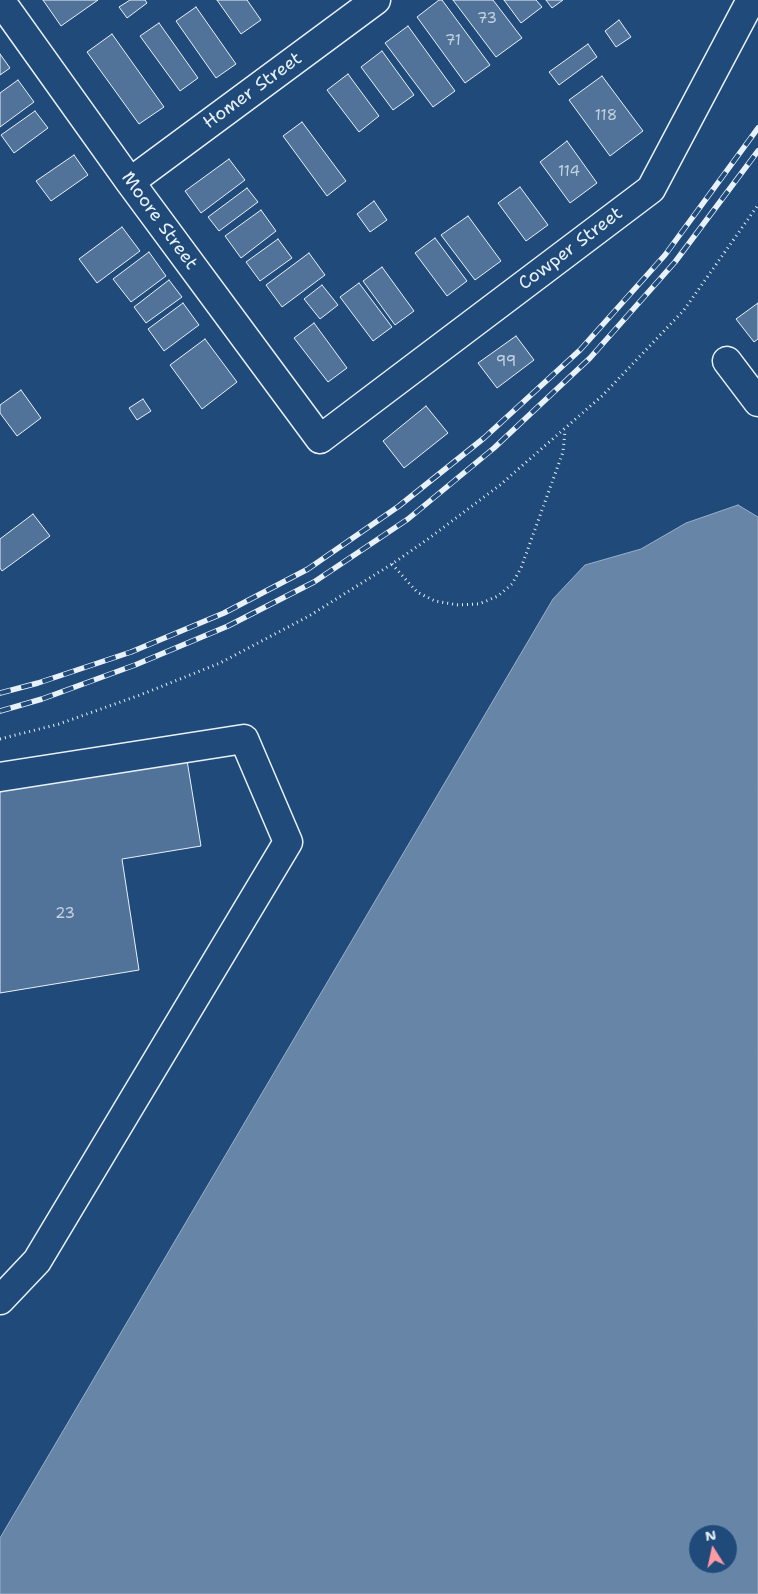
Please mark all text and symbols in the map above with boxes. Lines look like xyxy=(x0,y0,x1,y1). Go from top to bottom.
house number: 73 xyxy=(477,10,497,28)
house number: 71 xyxy=(445,32,461,50)
street label: Homer Street xyxy=(199,48,307,134)
house number: 118 xyxy=(595,107,617,125)
house number: 114 xyxy=(558,163,580,181)
street label: Moore Street xyxy=(116,168,202,274)
street label: Cowper Street xyxy=(515,203,627,295)
house number: 99 xyxy=(496,353,516,371)
house number: 23 xyxy=(55,905,75,923)
north arrow xyxy=(688,1524,738,1574)
text: N xyxy=(704,1525,718,1545)

